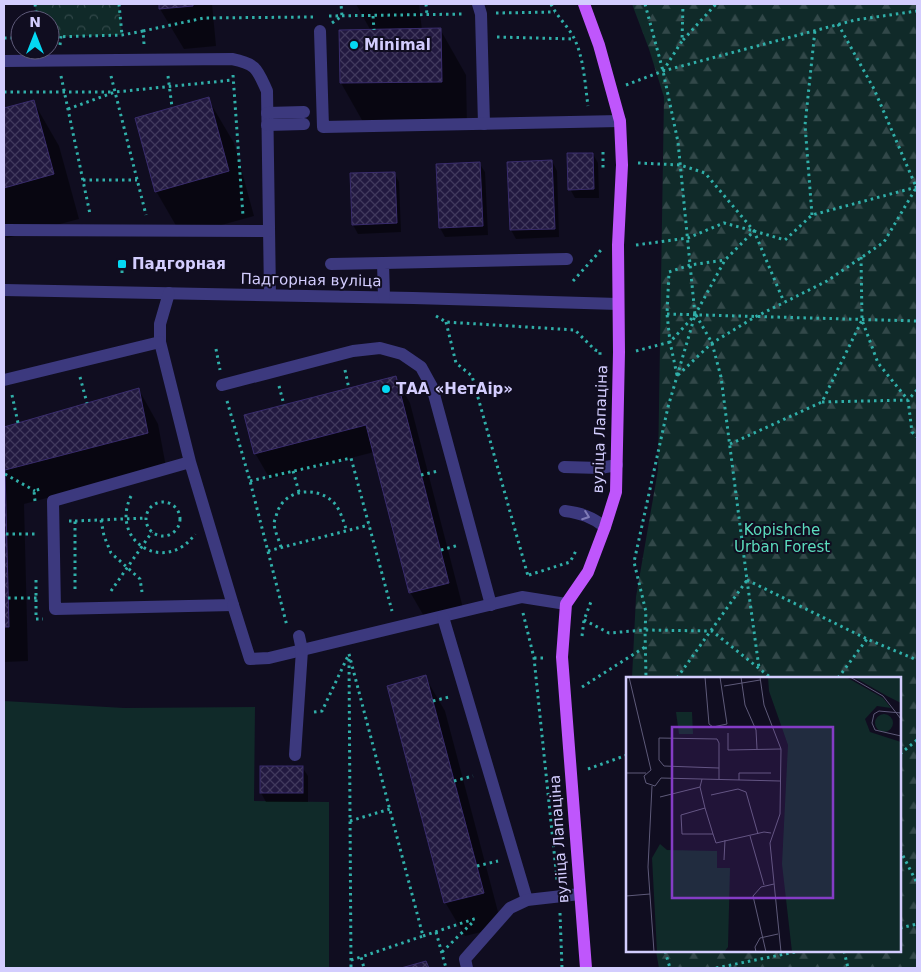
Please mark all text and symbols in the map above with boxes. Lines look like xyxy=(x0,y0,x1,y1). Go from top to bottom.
north arrow xyxy=(10,10,60,60)
text: N xyxy=(29,14,41,30)
place label: Minimal xyxy=(364,36,431,54)
marker: Minimal xyxy=(348,39,360,51)
place label: Падгорная xyxy=(132,255,226,273)
marker: Падгорная xyxy=(116,258,128,270)
street label: Падгорная вуліца xyxy=(240,270,382,290)
street label: вуліца Лапаціна xyxy=(589,364,611,494)
place label: ТАА «НетАір» xyxy=(396,380,513,398)
marker: ТАА «НетАір» xyxy=(380,383,392,395)
one-way arrow xyxy=(582,510,590,520)
park label: Kopishche Urban Forest xyxy=(734,521,830,556)
inset map xyxy=(626,677,901,952)
street label: вуліца Лапаціна xyxy=(546,774,572,904)

